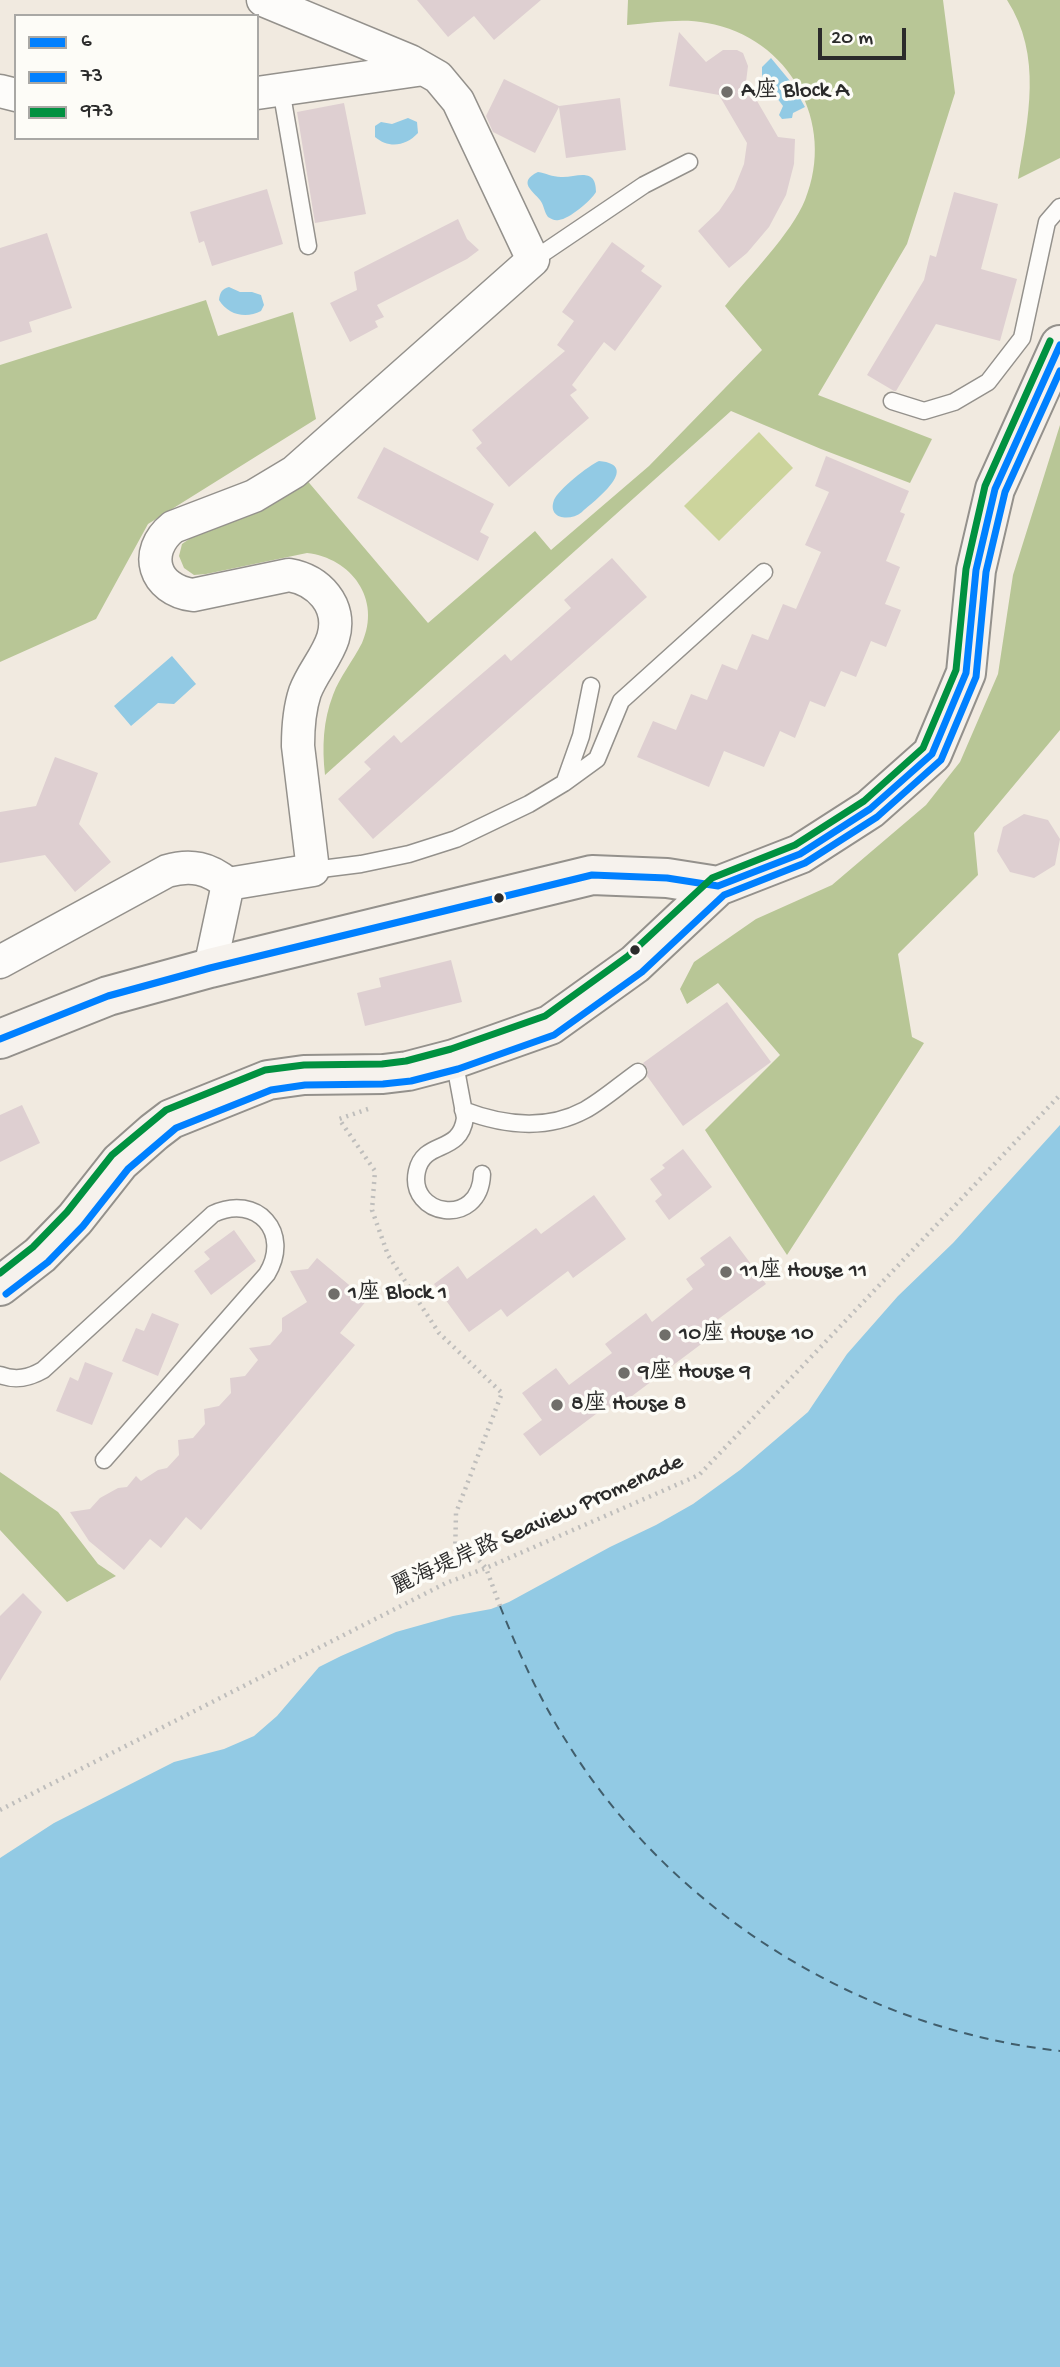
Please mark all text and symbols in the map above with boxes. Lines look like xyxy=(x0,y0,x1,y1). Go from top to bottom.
legend xyxy=(14,14,259,140)
scale bar xyxy=(822,14,909,58)
text: 20 m xyxy=(831,27,873,52)
text: 6 xyxy=(81,30,92,55)
text: 73 xyxy=(81,65,103,90)
place label: A座 Block A xyxy=(741,78,849,106)
marker: A座 Block A xyxy=(719,84,735,100)
text: 973 xyxy=(81,100,113,125)
unlabelled marker xyxy=(492,891,506,905)
unlabelled marker xyxy=(628,943,642,957)
place label: 11座 House 11 xyxy=(740,1258,867,1286)
marker: 11座 House 11 xyxy=(718,1264,734,1280)
place label: 1座 Block 1 xyxy=(348,1280,447,1308)
marker: 1座 Block 1 xyxy=(326,1286,342,1302)
place label: 10座 House 10 xyxy=(679,1321,814,1349)
marker: 10座 House 10 xyxy=(657,1327,673,1343)
place label: 9座 House 9 xyxy=(638,1359,751,1387)
marker: 9座 House 9 xyxy=(616,1365,632,1381)
place label: 8座 House 8 xyxy=(571,1391,686,1419)
marker: 8座 House 8 xyxy=(549,1397,565,1413)
street label: 麗海堤岸路 Seaview Promenade xyxy=(388,1449,688,1603)

